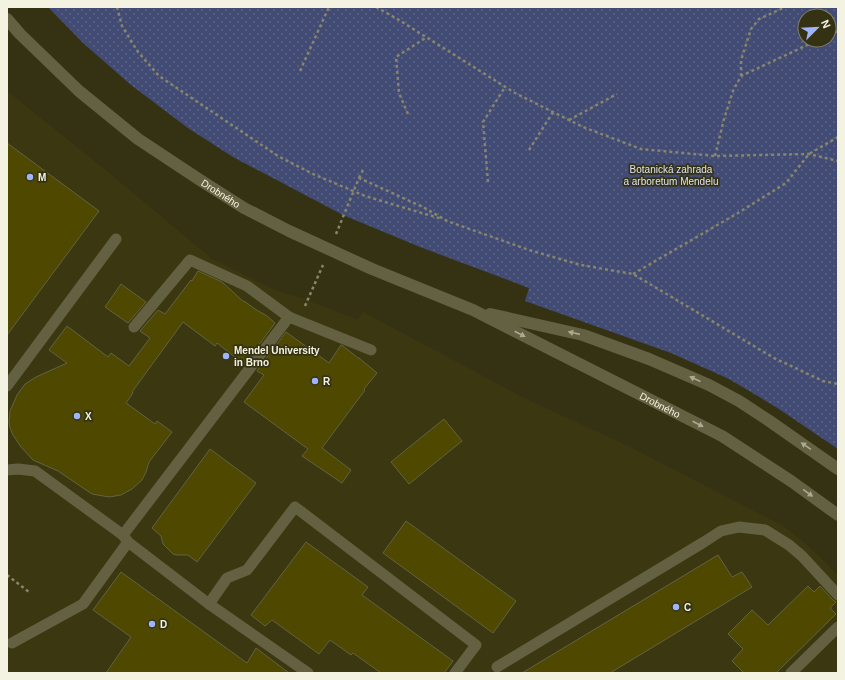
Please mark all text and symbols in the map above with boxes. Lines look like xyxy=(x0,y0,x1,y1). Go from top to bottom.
north arrow xyxy=(797,8,837,48)
text: N xyxy=(819,18,833,30)
park label: Botanická zahrada a arboretum Mendelu xyxy=(623,164,719,187)
marker: M xyxy=(25,172,35,182)
place label: M xyxy=(38,172,46,183)
street label: Drobného xyxy=(199,177,242,210)
one-way arrow xyxy=(568,329,580,335)
one-way arrow xyxy=(514,331,526,337)
place label: Mendel University in Brno xyxy=(234,345,320,368)
marker: Mendel University in Brno xyxy=(221,351,231,361)
marker: R xyxy=(310,376,320,386)
place label: R xyxy=(323,376,331,387)
one-way arrow xyxy=(689,376,701,382)
street label: Drobného xyxy=(638,390,682,420)
marker: X xyxy=(72,411,82,421)
place label: X xyxy=(85,411,92,422)
one-way arrow xyxy=(693,421,704,428)
one-way arrow xyxy=(801,442,811,450)
one-way arrow xyxy=(803,489,814,497)
marker: C xyxy=(671,602,681,612)
place label: C xyxy=(684,602,691,613)
marker: D xyxy=(147,619,157,629)
place label: D xyxy=(160,619,167,630)

